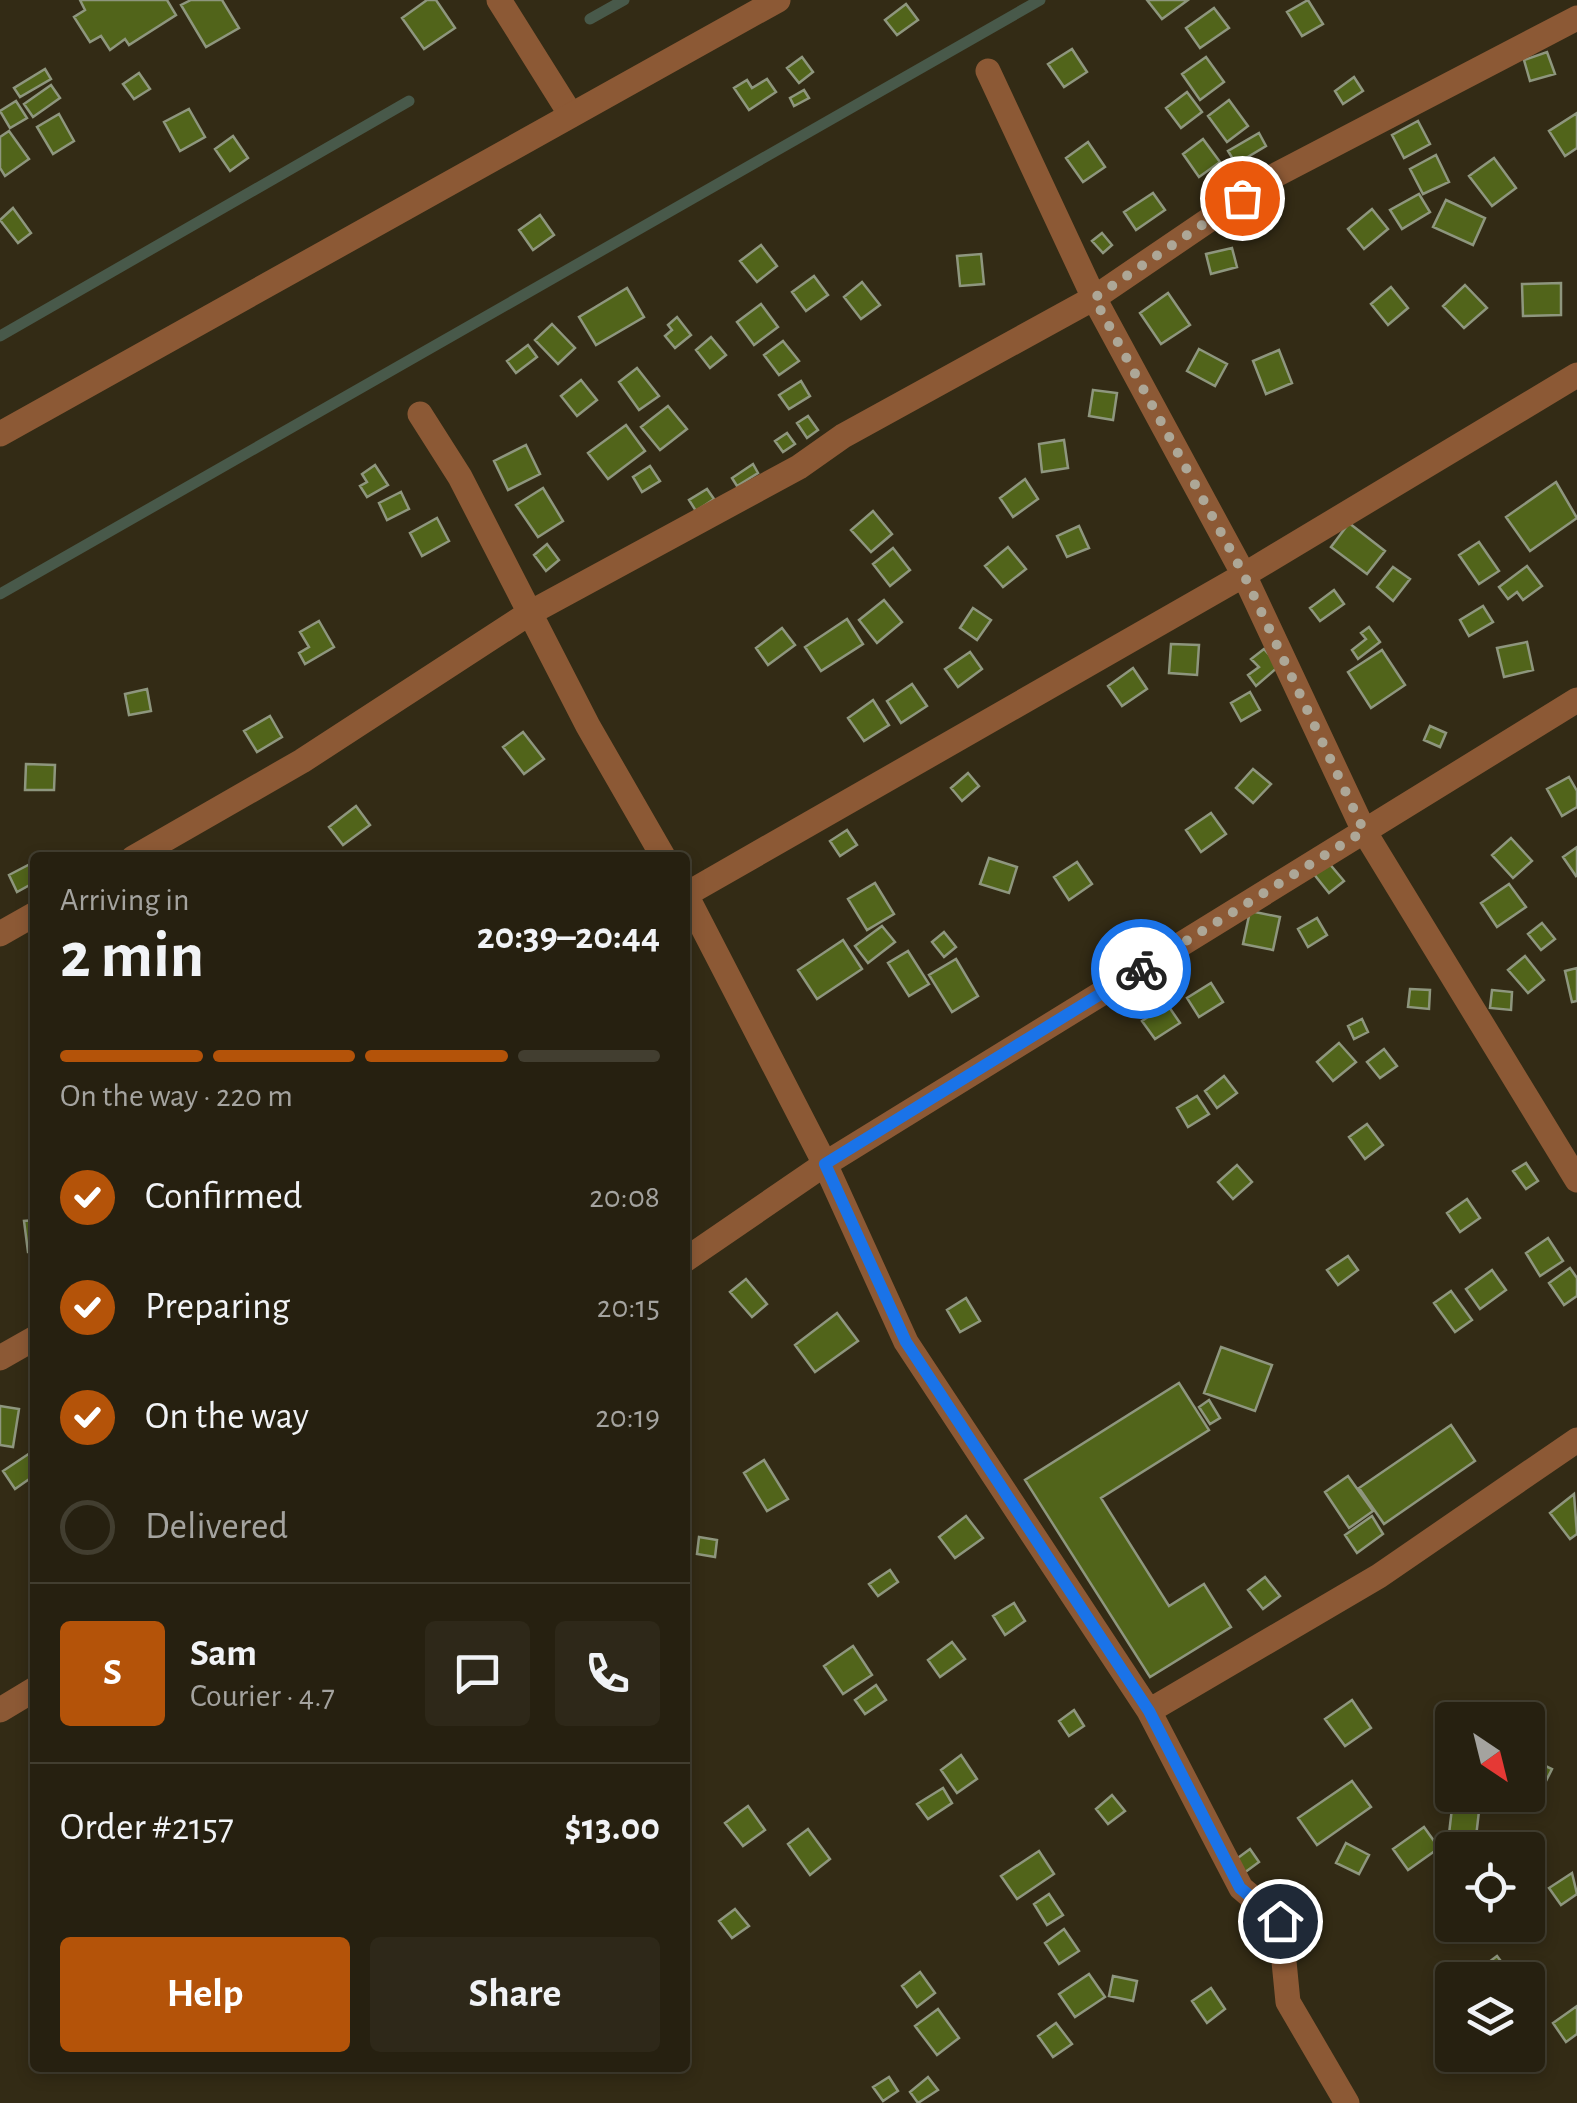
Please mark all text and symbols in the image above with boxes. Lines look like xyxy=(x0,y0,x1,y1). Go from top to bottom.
pin xyxy=(1200,156,1285,241)
icon: bag xyxy=(1215,171,1270,226)
text: Arriving in xyxy=(60,884,189,916)
text: 20:39–20:44 xyxy=(477,918,660,956)
courier xyxy=(1091,919,1191,1019)
text: 2 min xyxy=(60,924,204,989)
icon: bike xyxy=(1114,942,1169,997)
text: On the way · 220 m xyxy=(60,1080,293,1112)
icon: check xyxy=(60,1170,115,1225)
text: Confirmed xyxy=(145,1178,302,1216)
text: 20:08 xyxy=(589,1181,660,1213)
icon: check xyxy=(60,1280,115,1335)
text: Preparing xyxy=(145,1288,290,1326)
text: 20:15 xyxy=(597,1291,660,1323)
icon: check xyxy=(60,1390,115,1445)
text: On the way xyxy=(145,1398,309,1436)
text: 20:19 xyxy=(595,1401,660,1433)
text: Delivered xyxy=(145,1508,288,1546)
button: chat xyxy=(425,1621,530,1726)
button: phone xyxy=(555,1621,660,1726)
text: Sam xyxy=(190,1635,257,1673)
text: S xyxy=(103,1654,122,1692)
text: Courier · 4.7 xyxy=(190,1680,335,1712)
north arrow xyxy=(1435,1702,1545,1812)
map controls xyxy=(1435,1702,1545,2072)
text: Order #2157 xyxy=(60,1809,234,1847)
text: $13.00 xyxy=(565,1809,660,1847)
button: locate xyxy=(1435,1832,1545,1942)
pin xyxy=(1238,1879,1323,1964)
icon: home xyxy=(1253,1894,1308,1949)
button: Help xyxy=(60,1937,350,2052)
button: Share xyxy=(370,1937,660,2052)
button: layers xyxy=(1435,1962,1545,2072)

